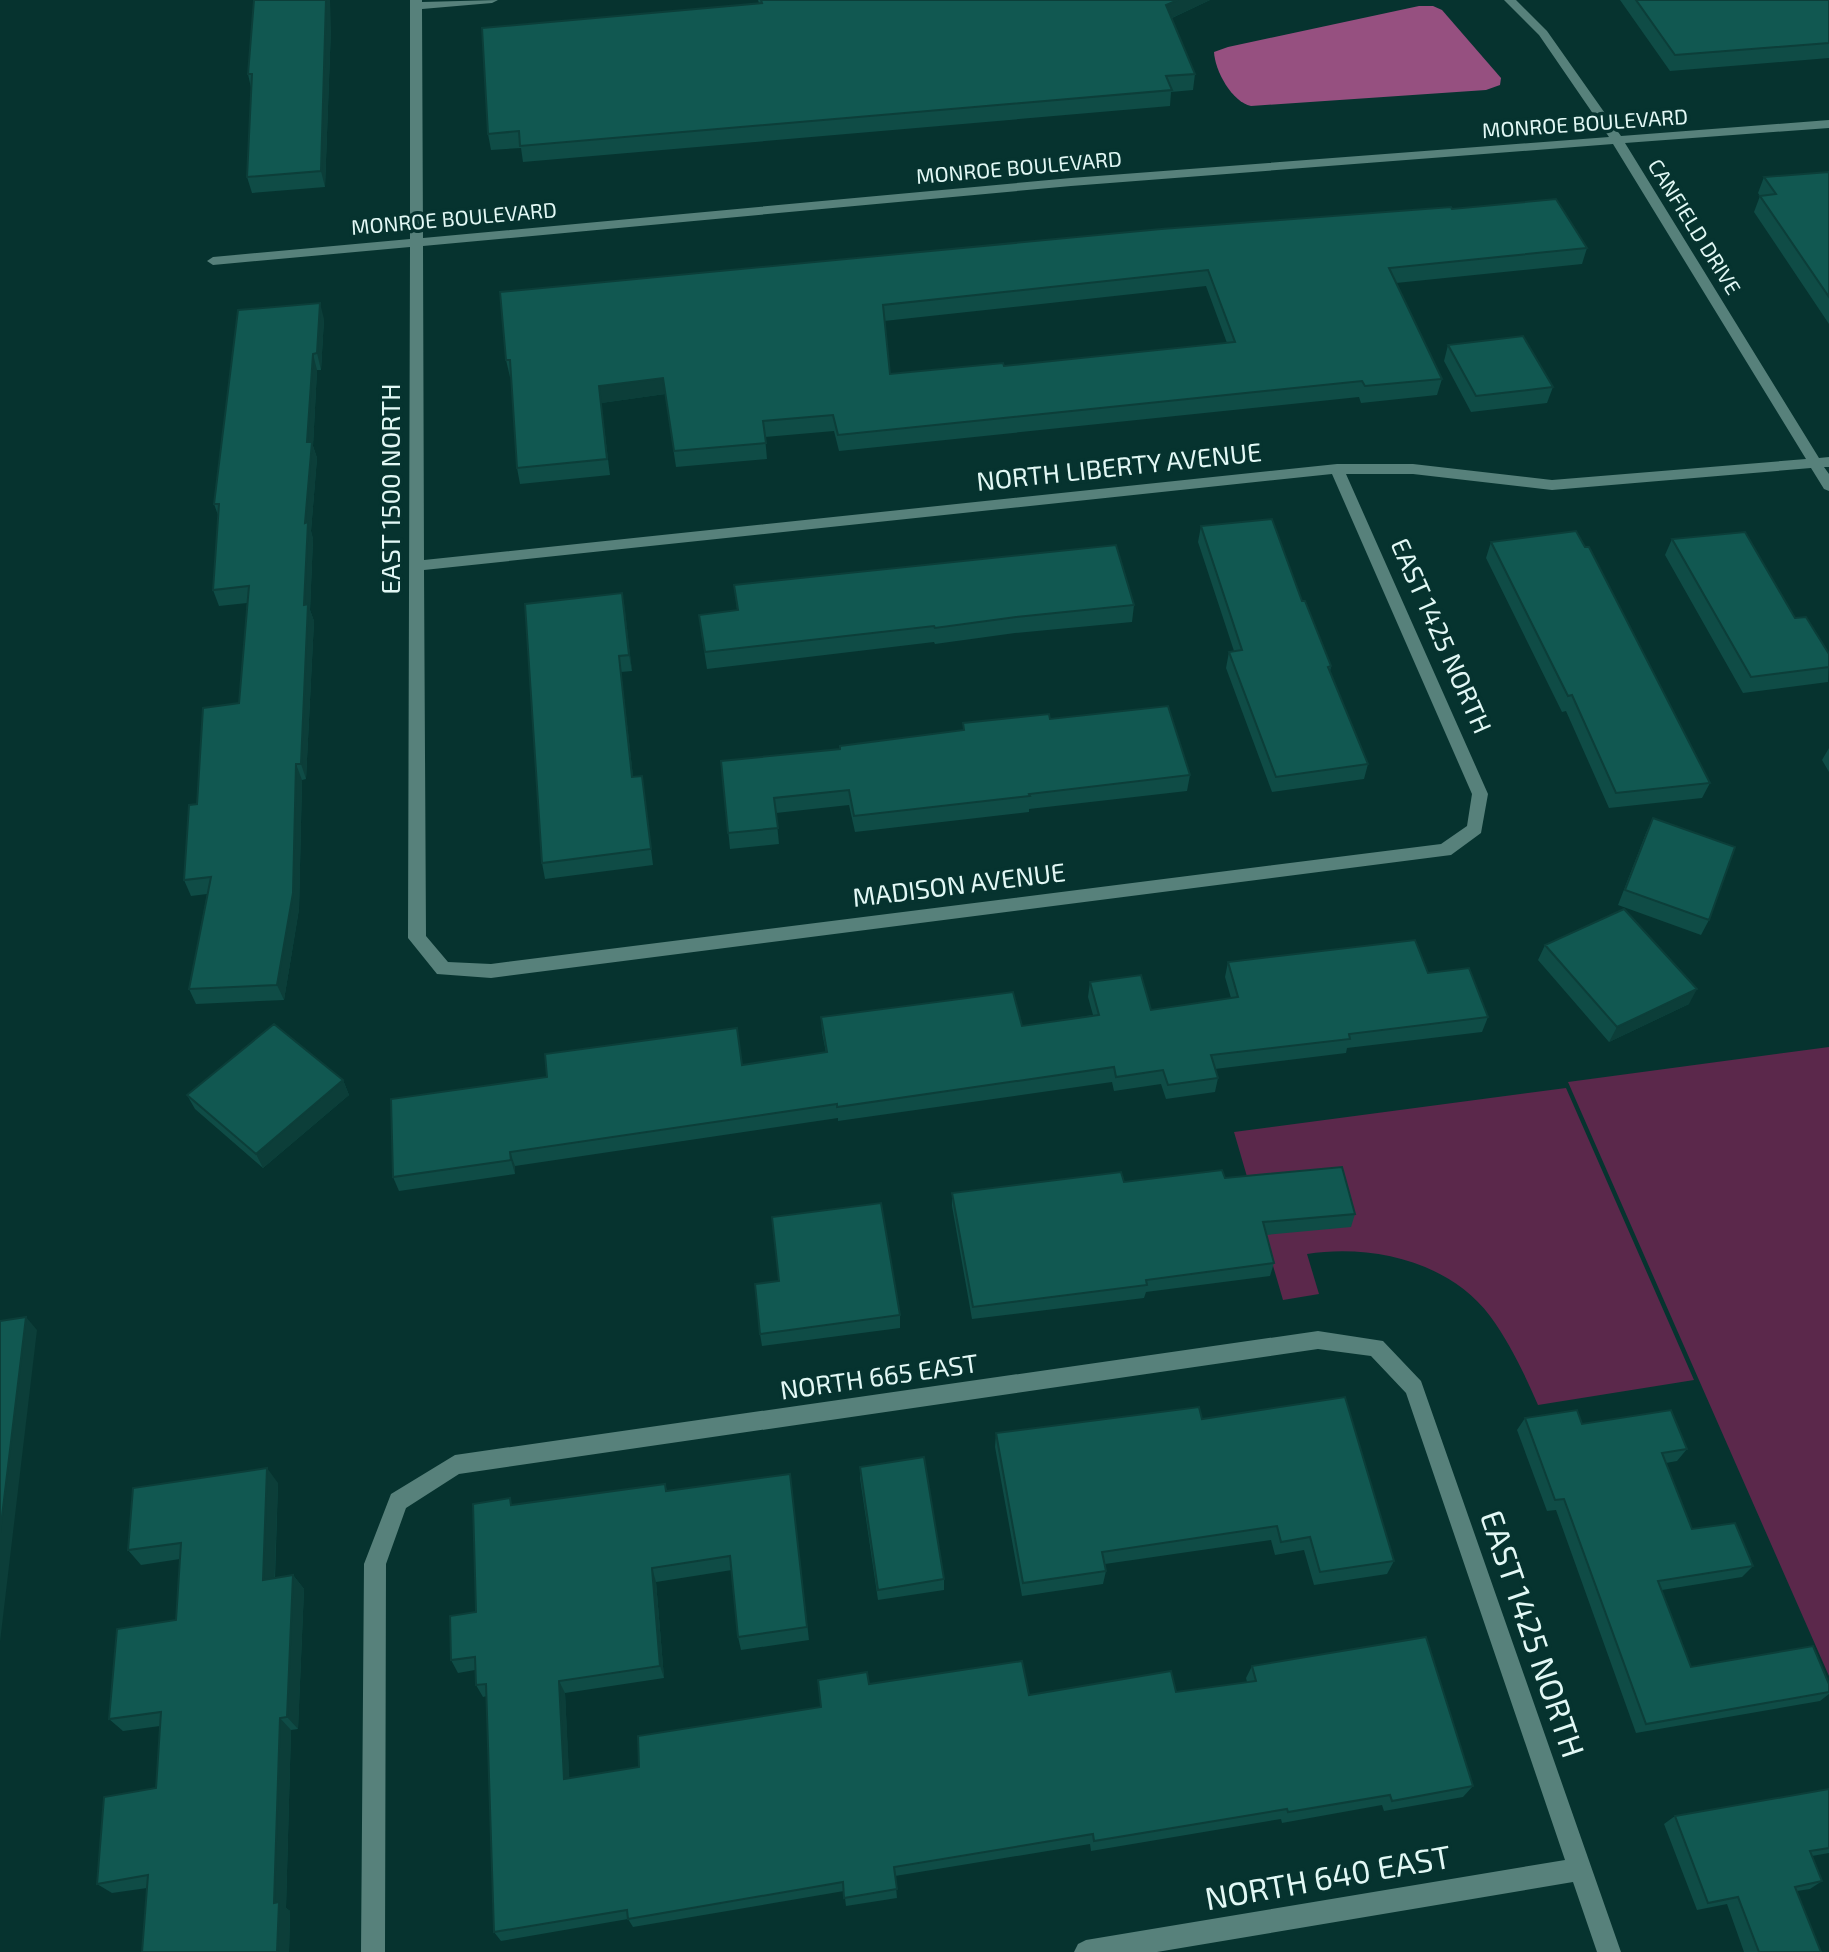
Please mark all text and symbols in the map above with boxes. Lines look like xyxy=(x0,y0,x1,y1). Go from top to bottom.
street label: MONROE BOULEVARD xyxy=(1481,103,1689,142)
street label: MONROE BOULEVARD xyxy=(915,145,1123,188)
street label: CANFIELD DRIVE xyxy=(1644,154,1747,298)
street label: MONROE BOULEVARD xyxy=(350,196,558,239)
street label: EAST 1500 NORTH xyxy=(374,383,405,595)
street label: NORTH LIBERTY AVENUE xyxy=(975,435,1263,496)
street label: EAST 1425 NORTH xyxy=(1385,533,1499,738)
street label: MADISON AVENUE xyxy=(851,855,1067,912)
street label: NORTH 665 EAST xyxy=(778,1346,980,1405)
street label: EAST 1425 NORTH xyxy=(1474,1505,1594,1762)
street label: NORTH 640 EAST xyxy=(1202,1836,1454,1916)

